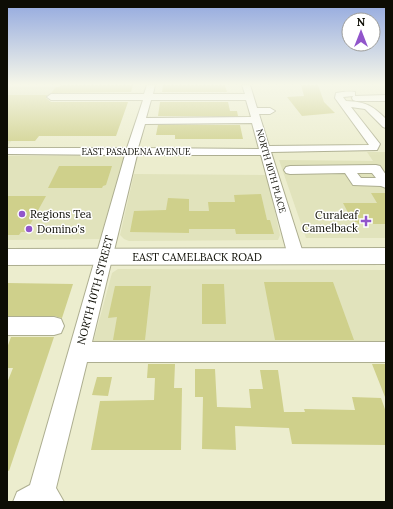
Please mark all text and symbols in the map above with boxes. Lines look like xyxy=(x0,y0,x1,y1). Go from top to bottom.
north arrow xyxy=(341,12,381,52)
text: N xyxy=(357,15,366,29)
street label: NORTH 10TH PLACE xyxy=(254,128,289,215)
street label: EAST PASADENA AVENUE xyxy=(81,146,191,157)
place label: Regions Tea xyxy=(30,207,92,221)
place label: Curaleaf Camelback xyxy=(302,208,359,235)
marker: Regions Tea xyxy=(17,209,27,219)
marker: Curaleaf Camelback xyxy=(361,216,371,226)
place label: Domino's xyxy=(37,222,85,236)
marker: Domino's xyxy=(24,224,34,234)
street label: NORTH 10TH STREET xyxy=(74,234,116,346)
street label: EAST CAMELBACK ROAD xyxy=(132,250,262,264)

